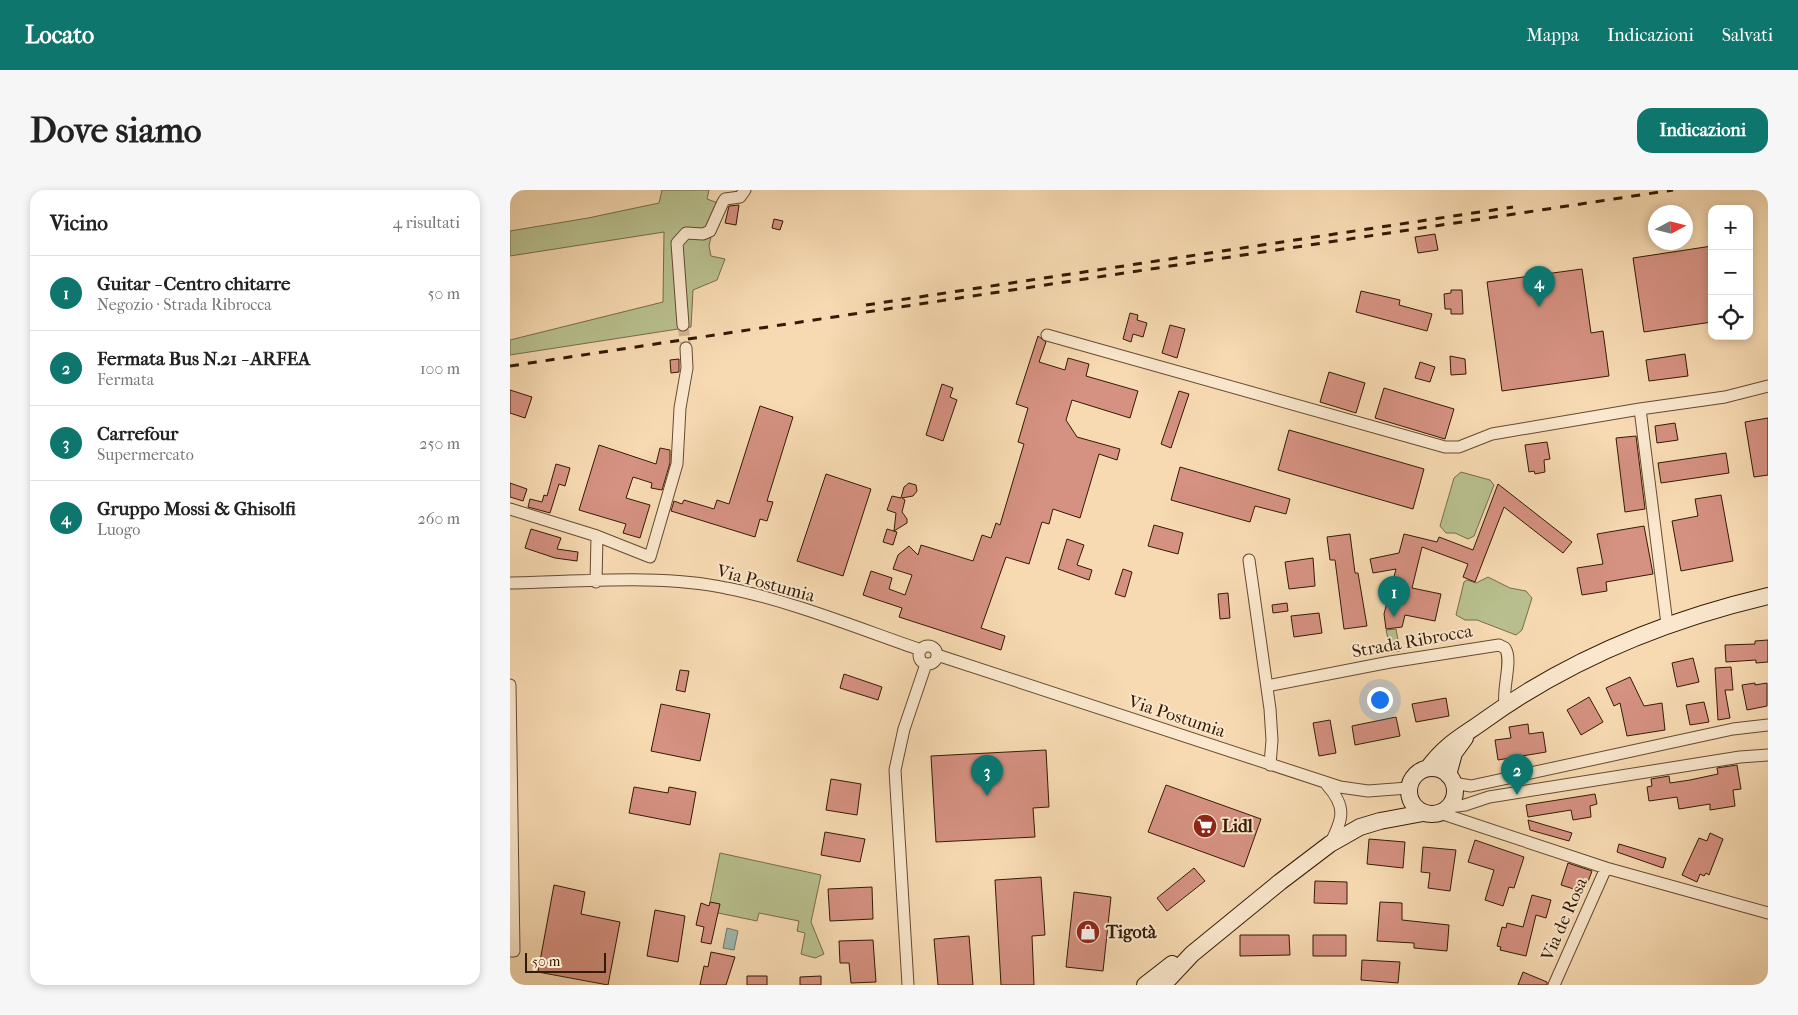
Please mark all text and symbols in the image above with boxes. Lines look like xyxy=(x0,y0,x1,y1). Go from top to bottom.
text: Locato xyxy=(25,21,94,49)
text: Mappa xyxy=(1526,25,1579,46)
text: Indicazioni xyxy=(1607,25,1694,46)
text: Salvati xyxy=(1722,25,1773,46)
button: Indicazioni xyxy=(1637,108,1768,153)
text: Dove siamo xyxy=(30,110,202,151)
north arrow xyxy=(1648,205,1693,250)
map controls xyxy=(1708,205,1753,340)
button: + xyxy=(1708,205,1753,250)
text: Vicino xyxy=(50,211,108,235)
text: 4 risultati xyxy=(393,213,460,232)
button: − xyxy=(1708,250,1753,295)
pin: 4 xyxy=(1523,266,1555,307)
text: Guitar - Centro chitarre xyxy=(97,273,290,295)
text: 1 xyxy=(63,284,69,303)
text: 50 m xyxy=(428,284,460,303)
text: Negozio · Strada Ribrocca xyxy=(97,295,272,314)
button: locate xyxy=(1708,295,1753,340)
text: Fermata Bus N.21 - ARFEA xyxy=(97,348,310,370)
text: 2 xyxy=(62,359,70,378)
text: 100 m xyxy=(420,359,460,378)
text: Fermata xyxy=(97,370,154,389)
text: Carrefour xyxy=(97,423,178,445)
text: 3 xyxy=(63,434,69,453)
text: 250 m xyxy=(419,434,460,453)
text: Supermercato xyxy=(97,445,194,464)
text: Gruppo Mossi & Ghisolfi xyxy=(97,498,296,520)
text: 4 xyxy=(61,509,71,528)
text: 260 m xyxy=(418,509,460,528)
text: Luogo xyxy=(97,520,140,539)
street label: Via Postumia xyxy=(714,560,818,607)
pin: 1 xyxy=(1378,576,1410,617)
street label: Strada Ribrocca xyxy=(1350,620,1475,662)
your location xyxy=(1367,687,1393,713)
street label: Via Postumia xyxy=(1125,691,1229,742)
pin: 2 xyxy=(1501,754,1533,795)
pin: 3 xyxy=(971,755,1003,796)
supermarket icon: Lidl xyxy=(1192,813,1218,839)
place label: Lidl xyxy=(1222,816,1254,837)
street label: Via de Rosa xyxy=(1536,874,1592,965)
shop icon: Tigotà xyxy=(1075,919,1101,945)
place label: Tigotà xyxy=(1105,922,1157,943)
scale bar xyxy=(525,950,606,973)
text: 50 m xyxy=(532,953,560,970)

